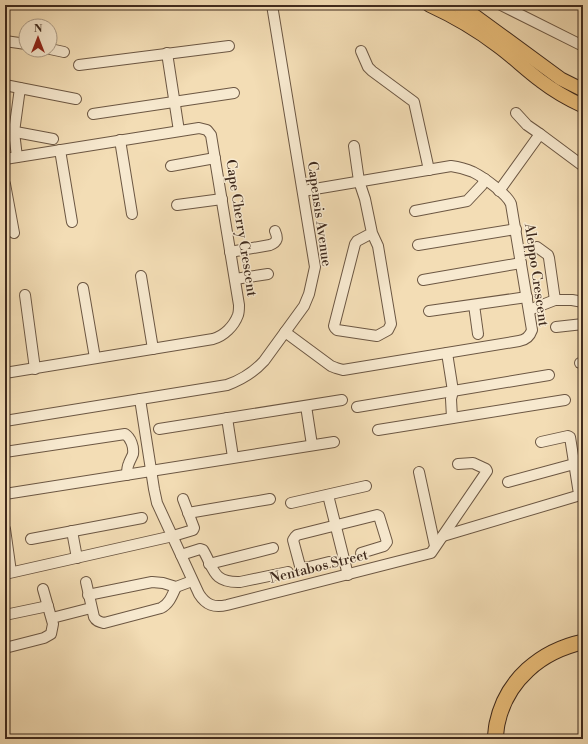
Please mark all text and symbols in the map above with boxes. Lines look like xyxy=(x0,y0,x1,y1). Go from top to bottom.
north arrow xyxy=(18,18,58,58)
text: N xyxy=(34,22,43,36)
street label: Cape Cherry Crescent xyxy=(221,158,261,298)
street label: Capensis Avenue xyxy=(303,160,335,268)
street label: Aleppo Crescent xyxy=(520,221,552,328)
street label: Nentabos Street xyxy=(268,546,370,588)

